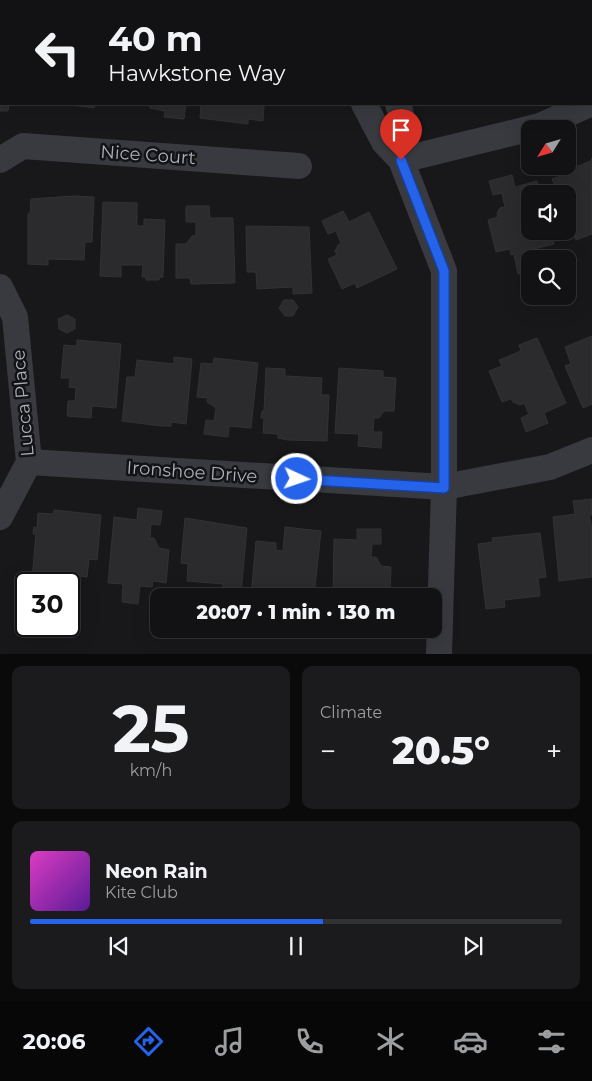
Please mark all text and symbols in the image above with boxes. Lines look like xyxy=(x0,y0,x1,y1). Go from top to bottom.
text: 40 m xyxy=(108,17,203,60)
icon: left xyxy=(25,20,90,85)
text: Hawkstone Way xyxy=(108,60,285,87)
pin xyxy=(380,109,422,160)
icon: arrive xyxy=(387,116,415,144)
north arrow xyxy=(521,120,576,175)
map controls xyxy=(521,120,576,305)
street label: Nice Court xyxy=(100,141,196,169)
button: sound xyxy=(521,185,576,240)
button: search xyxy=(521,250,576,305)
street label: Lucca Place xyxy=(7,349,39,457)
position arrow xyxy=(270,452,322,504)
street label: Ironshoe Drive xyxy=(126,456,258,488)
speed limit sign: 30 xyxy=(15,572,80,637)
text: 20:07 · 1 min · 130 m xyxy=(197,601,395,624)
text: 25 xyxy=(112,689,190,768)
text: Climate xyxy=(320,703,382,722)
text: 20.5° xyxy=(392,727,490,774)
text: − xyxy=(320,734,336,768)
text: + xyxy=(546,734,562,768)
text: km/h xyxy=(130,761,172,780)
text: Neon Rain xyxy=(105,860,208,883)
text: Kite Club xyxy=(105,883,178,902)
icon: previous xyxy=(105,932,133,960)
icon: pause xyxy=(282,932,310,960)
icon: next xyxy=(459,932,487,960)
icon: directions xyxy=(131,1024,166,1059)
icon: music xyxy=(212,1024,247,1059)
icon: phone xyxy=(292,1024,327,1059)
icon: climate xyxy=(373,1024,408,1059)
icon: car xyxy=(453,1024,488,1059)
icon: filters xyxy=(534,1024,569,1059)
text: 20:06 xyxy=(23,1028,85,1055)

